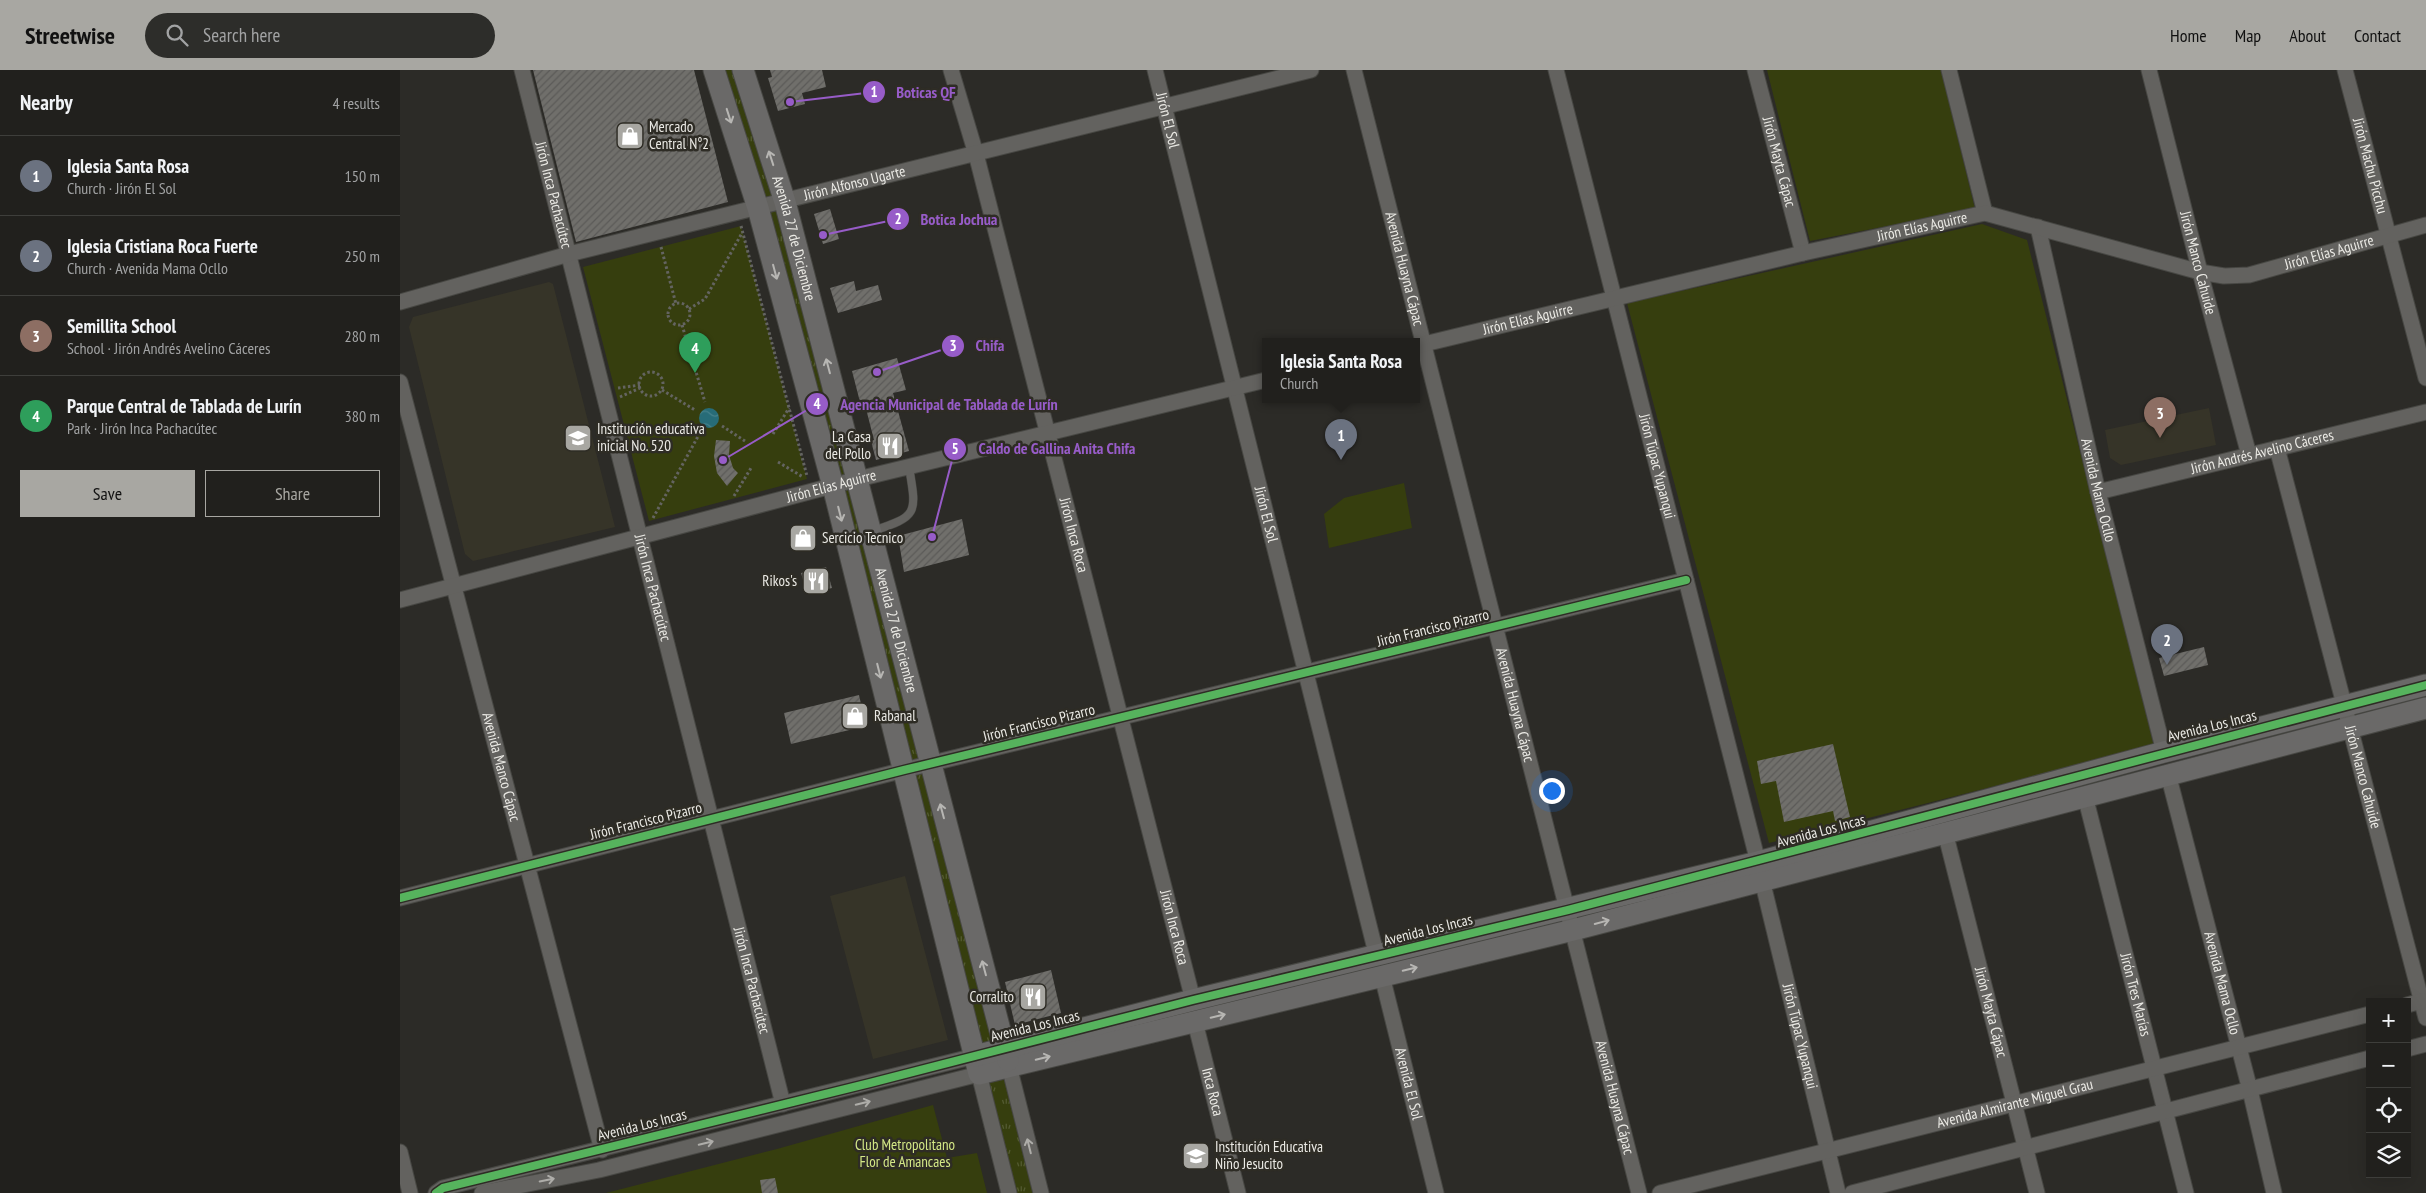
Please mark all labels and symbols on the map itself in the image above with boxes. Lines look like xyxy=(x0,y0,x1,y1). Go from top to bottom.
callout: Boticas QF xyxy=(862,77,966,108)
text: 1 xyxy=(870,82,878,101)
text: Boticas QF xyxy=(896,82,956,102)
street label: Jirón El Sol xyxy=(1152,89,1184,151)
one-way arrow xyxy=(724,108,734,124)
street label: Jirón Mayta Cápac xyxy=(1758,114,1801,210)
street label: Jirón Machu Picchu xyxy=(2349,115,2392,215)
place label: Mercado Central N°2 xyxy=(649,117,709,153)
shop icon: Mercado Central N°2 xyxy=(615,121,645,151)
street label: Jirón Inca Pachacútec xyxy=(531,139,577,251)
one-way arrow xyxy=(766,151,776,167)
street label: Jirón Alfonso Ugarte xyxy=(801,161,907,205)
street label: Avenida 27 de Diciembre xyxy=(768,173,820,303)
callout: Botica Jochua xyxy=(886,204,1007,235)
street label: Jirón Elías Aguirre xyxy=(1874,207,1969,246)
street label: Jirón Manco Cahuide xyxy=(2176,208,2221,317)
text: 2 xyxy=(894,209,902,228)
text: Botica Jochua xyxy=(921,209,998,229)
street label: Avenida Huayna Cápac xyxy=(1381,210,1429,328)
street label: Jirón Elías Aguirre xyxy=(2281,230,2376,274)
one-way arrow xyxy=(771,264,780,280)
street label: Jirón Elías Aguirre xyxy=(1480,299,1575,339)
callout: Chifa xyxy=(941,330,1015,361)
pin: 4 xyxy=(679,332,711,373)
text: Chifa xyxy=(976,335,1005,355)
text: 3 xyxy=(949,336,957,355)
one-way arrow xyxy=(823,358,832,374)
callout: Agencia Municipal de Tablada de Lurín xyxy=(805,389,1068,420)
text: 4 xyxy=(813,394,821,413)
text: Agencia Municipal de Tablada de Lurín xyxy=(839,394,1058,414)
pin: 3 xyxy=(2144,397,2176,438)
street label: Jirón Túpac Yupanqui xyxy=(1635,411,1680,521)
place label: Institución educativa inicial No. 520 xyxy=(597,419,705,455)
pin: 1 xyxy=(1325,419,1357,460)
school or university icon: Institución educativa inicial No. 520 xyxy=(563,423,593,453)
street label: Jirón Andrés Avelino Cáceres xyxy=(2188,425,2336,478)
place label: La Casa del Pollo xyxy=(825,427,871,463)
restaurant icon: La Casa del Pollo xyxy=(875,431,905,461)
callout: Caldo de Gallina Anita Chifa xyxy=(943,433,1146,464)
street label: Avenida Mama Ocllo xyxy=(2077,437,2120,544)
text: Caldo de Gallina Anita Chifa xyxy=(979,438,1136,458)
text: 5 xyxy=(951,439,959,458)
street label: Jirón Elías Aguirre xyxy=(783,465,878,507)
street label: Jirón El Sol xyxy=(1250,483,1283,545)
street label: Jirón Inca Roca xyxy=(1055,495,1093,574)
one-way arrow xyxy=(836,505,845,521)
shop icon: Sercicio Tecnico xyxy=(788,523,818,553)
place label: Sercicio Tecnico xyxy=(822,528,903,547)
street label: Jirón Inca Pachacútec xyxy=(630,531,676,644)
street label: Avenida 27 de Diciembre xyxy=(871,565,922,695)
restaurant icon: Rikos's xyxy=(801,566,831,596)
place label: Rikos's xyxy=(762,571,797,590)
street label: Jirón Francisco Pizarro xyxy=(1374,604,1491,651)
pin: 2 xyxy=(2151,624,2183,665)
street label: Avenida Huayna Cápac xyxy=(1492,646,1539,764)
one-way arrow xyxy=(875,663,885,679)
street label: Jirón Francisco Pizarro xyxy=(980,699,1097,746)
shop icon: Rabanal xyxy=(840,701,870,731)
street label: Avenida Los Incas xyxy=(2165,705,2258,746)
place label: Rabanal xyxy=(874,706,916,725)
street label: Avenida Manco Cápac xyxy=(478,710,525,824)
street label: Jirón Manco Cahuide xyxy=(2341,722,2386,831)
your location xyxy=(1539,778,1565,804)
street label: Jirón Francisco Pizarro xyxy=(587,797,704,844)
one-way arrow xyxy=(937,804,946,820)
street label: Avenida Los Incas xyxy=(1774,810,1867,851)
street label: Jirón Inca Roca xyxy=(1156,887,1194,967)
street label: Avenida Los Incas xyxy=(1381,909,1474,950)
one-way arrow xyxy=(1593,917,1609,926)
street label: Jirón Inca Pachacútec xyxy=(729,924,775,1036)
street label: Avenida Mama Ocllo xyxy=(2200,929,2245,1037)
street label: Jirón Tres Marías xyxy=(2116,950,2156,1038)
one-way arrow xyxy=(978,961,988,977)
one-way arrow xyxy=(1402,964,1418,973)
street label: Jirón Mayta Cápac xyxy=(1971,964,2012,1060)
street label: Jirón Túpac Yupanqui xyxy=(1778,981,1822,1091)
restaurant icon: Corralito xyxy=(1018,982,1048,1012)
place label: Corralito xyxy=(970,987,1014,1006)
street label: Avenida Los Incas xyxy=(988,1005,1081,1046)
one-way arrow xyxy=(1210,1011,1226,1020)
street label: Avenida Huayna Cápac xyxy=(1592,1038,1639,1157)
street label: Avenida El Sol xyxy=(1391,1046,1428,1122)
one-way arrow xyxy=(1035,1053,1051,1062)
street label: Inca Roca xyxy=(1198,1066,1228,1118)
street label: Avenida Almirante Miguel Grau xyxy=(1935,1074,2095,1132)
one-way arrow xyxy=(855,1098,871,1107)
street label: Avenida Los Incas xyxy=(595,1104,688,1145)
park label: Club Metropolitano Flor de Amancaes xyxy=(855,1135,955,1171)
place label: Institución Educativa Niño Jesucito xyxy=(1215,1137,1323,1173)
one-way arrow xyxy=(697,1138,713,1147)
one-way arrow xyxy=(1024,1138,1033,1154)
school or university icon: Institución Educativa Niño Jesucito xyxy=(1181,1141,1211,1171)
one-way arrow xyxy=(539,1175,555,1184)

